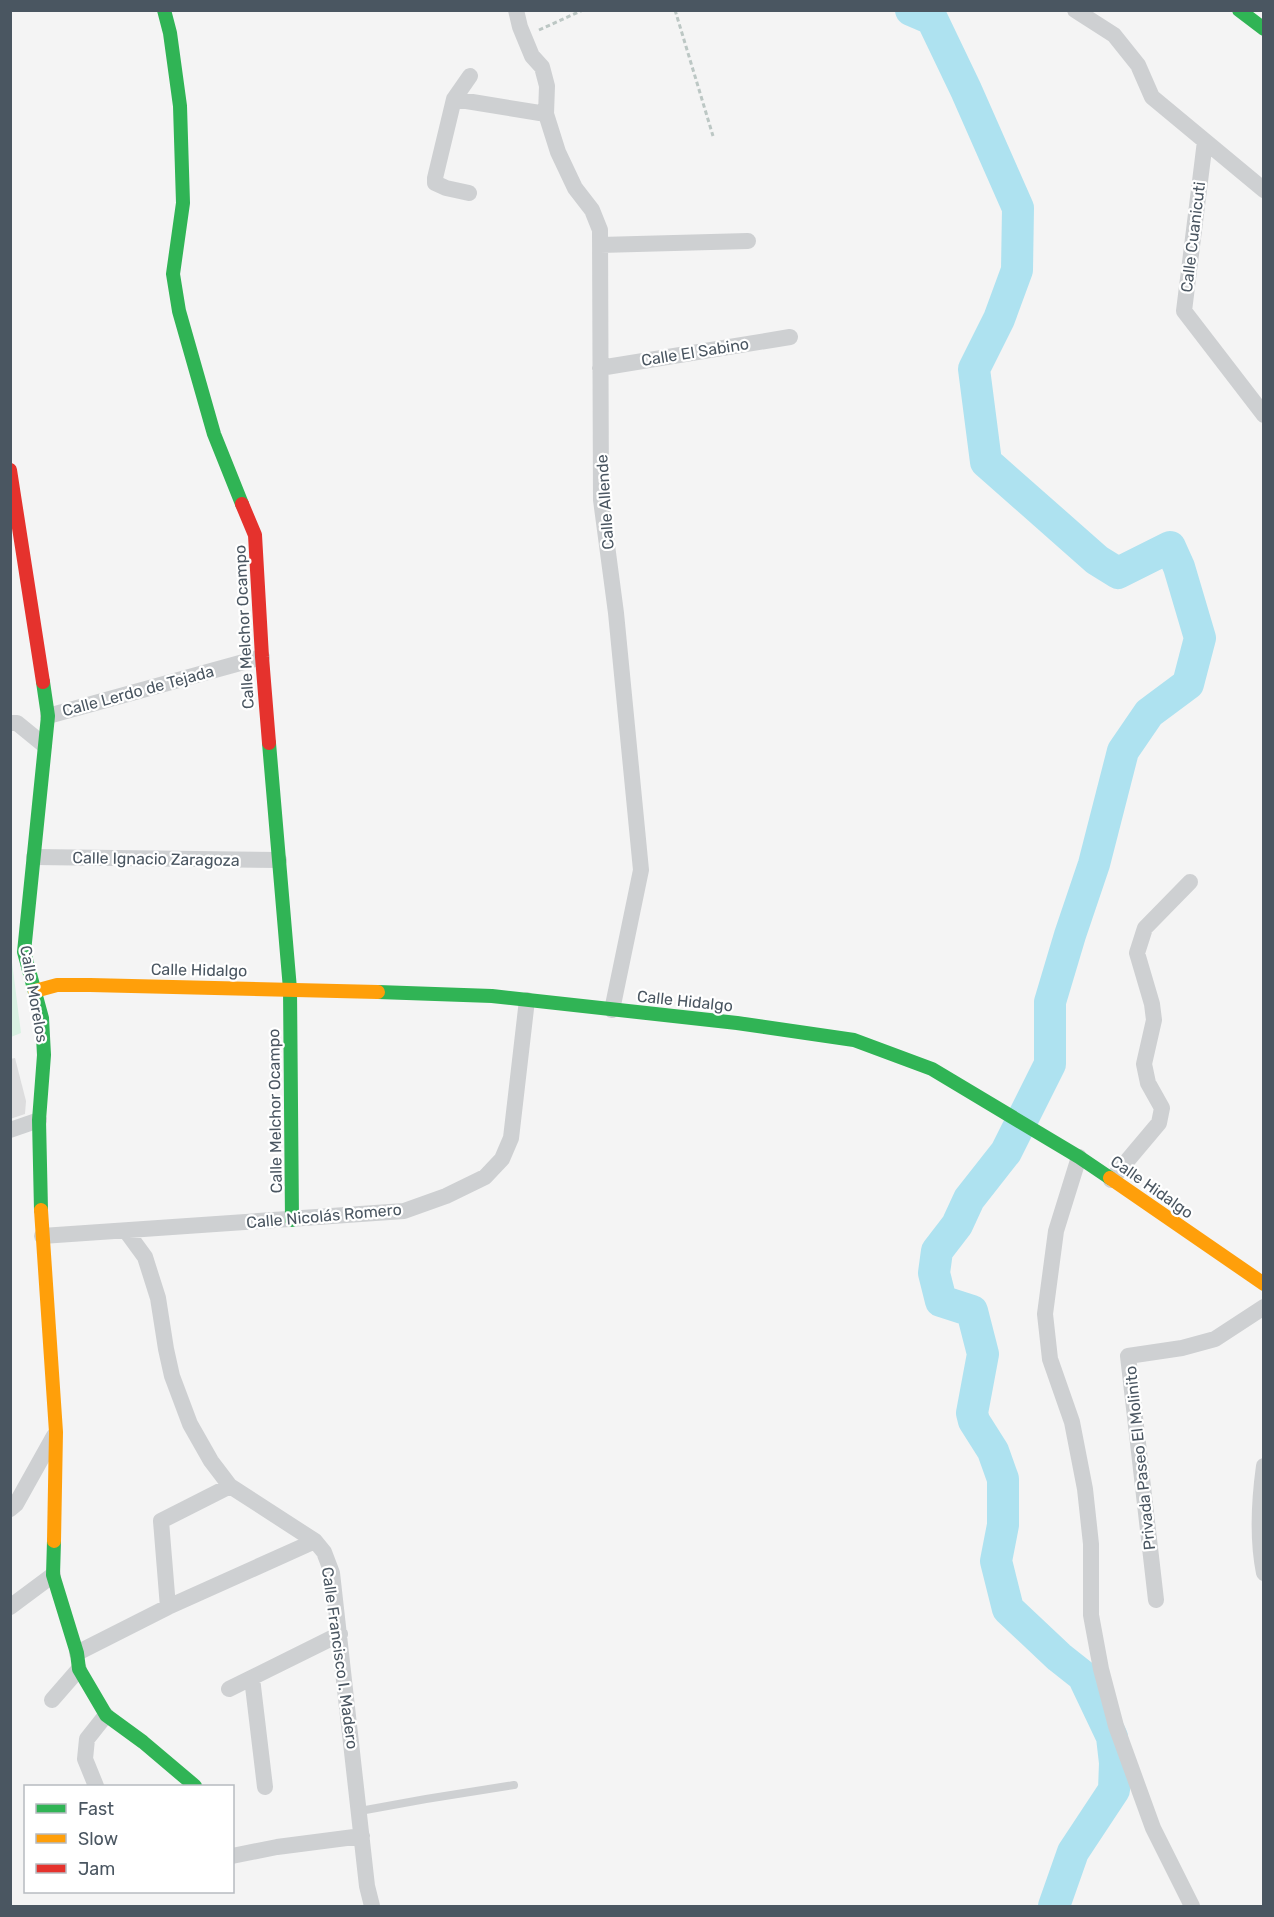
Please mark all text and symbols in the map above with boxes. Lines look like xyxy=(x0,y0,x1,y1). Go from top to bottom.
street label: Calle Cuanicuti xyxy=(1177,181,1209,293)
street label: Calle El Sabino xyxy=(640,334,750,370)
street label: Calle Allende xyxy=(592,454,618,550)
street label: Calle Melchor Ocampo xyxy=(230,544,258,710)
street label: Calle Lerdo de Tejada xyxy=(60,662,216,720)
street label: Calle Ignacio Zaragoza xyxy=(72,848,240,870)
street label: Calle Morelos xyxy=(16,944,52,1044)
street label: Calle Hidalgo xyxy=(151,960,247,980)
street label: Calle Hidalgo xyxy=(636,987,734,1015)
street label: Calle Melchor Ocampo xyxy=(264,1029,286,1193)
street label: Calle Hidalgo xyxy=(1107,1152,1197,1222)
street label: Calle Nicolás Romero xyxy=(246,1200,402,1232)
street label: Privada Paseo El Molinito xyxy=(1121,1365,1159,1551)
street label: Calle Francisco I. Madero xyxy=(318,1566,362,1750)
legend xyxy=(24,1785,234,1893)
text: Fast xyxy=(78,1798,114,1820)
text: Slow xyxy=(78,1828,118,1850)
text: Jam xyxy=(78,1858,115,1880)

